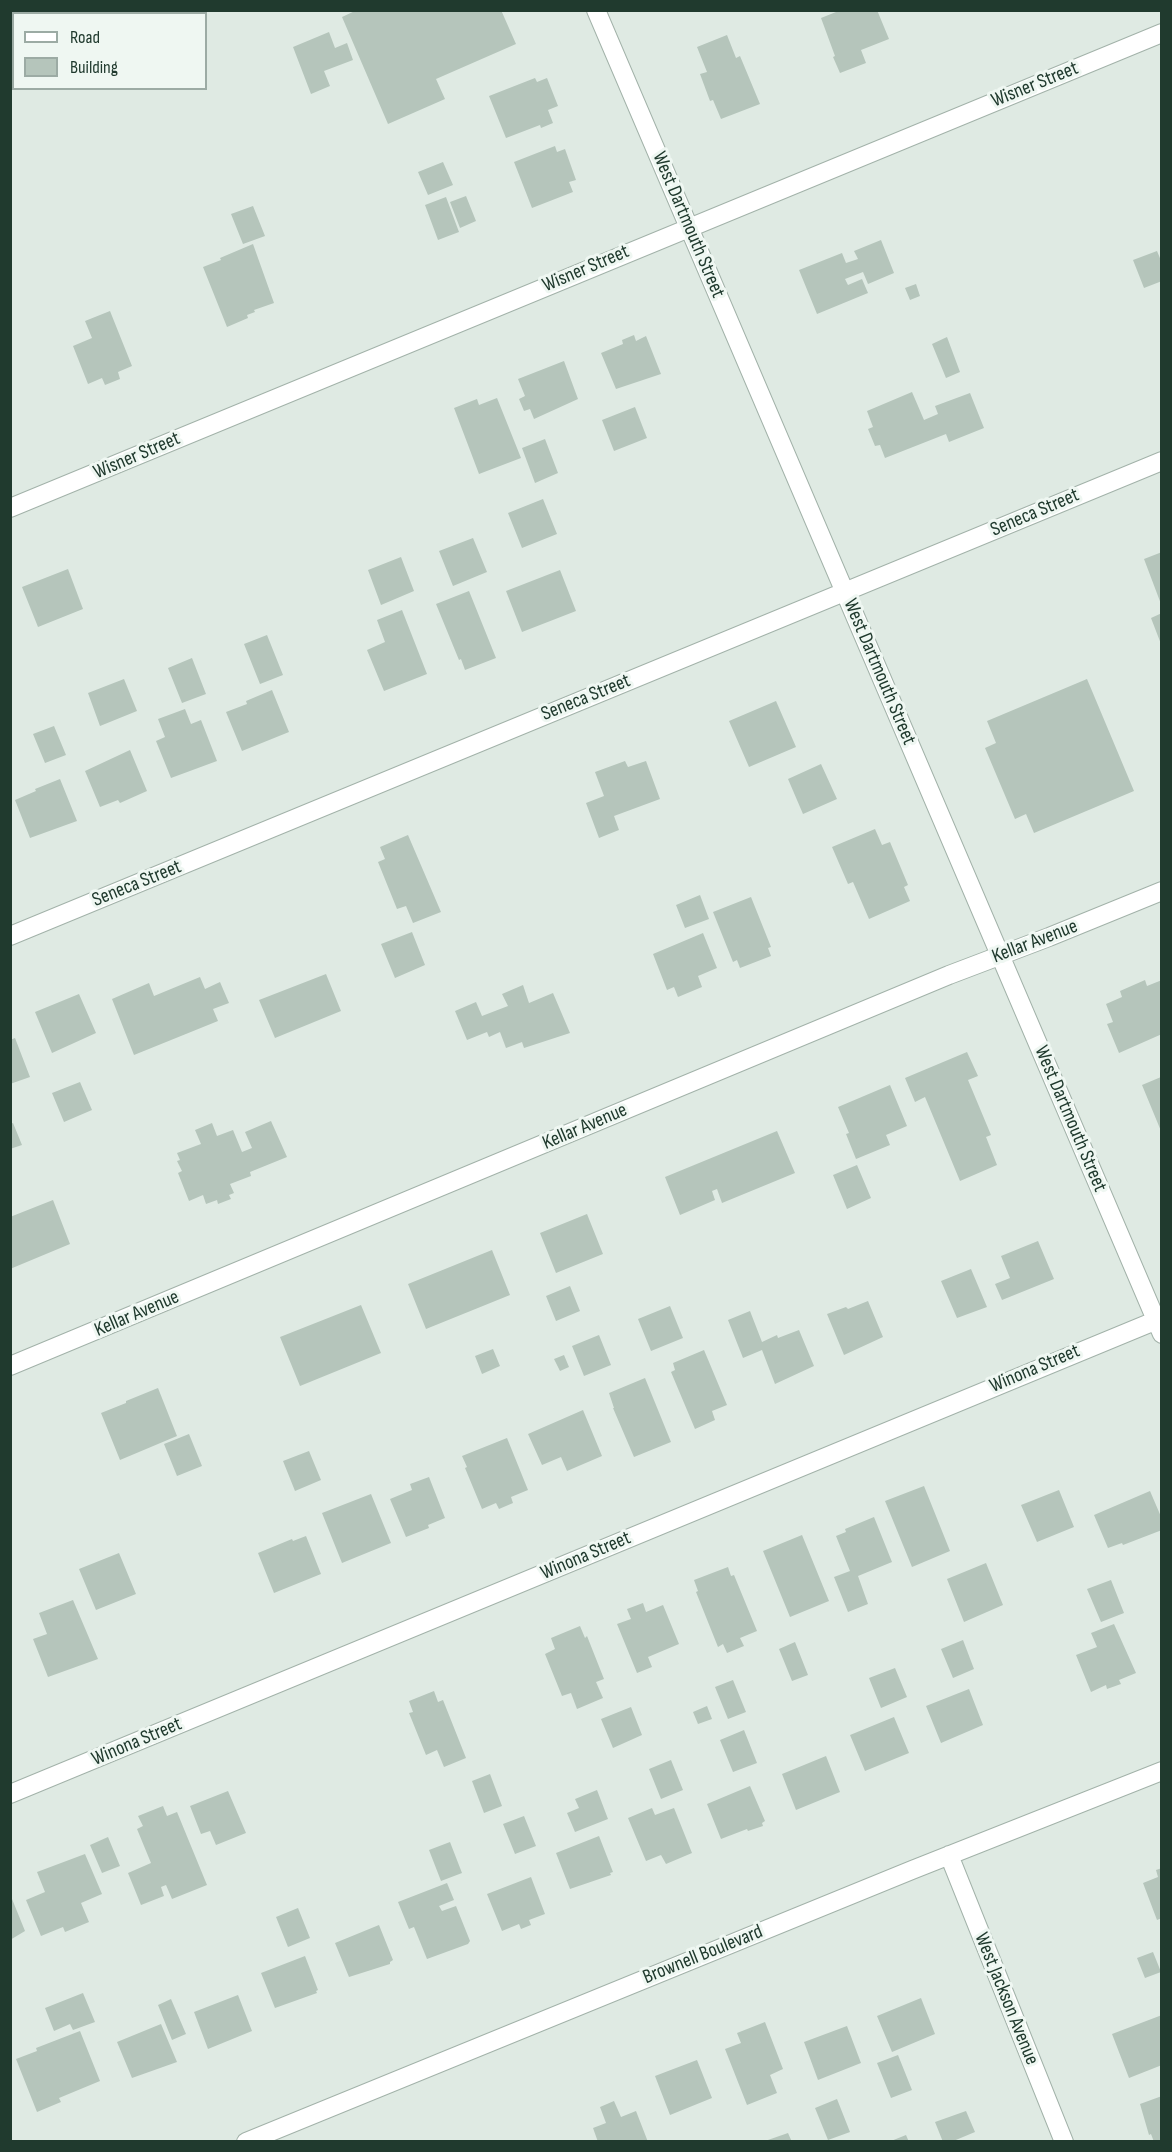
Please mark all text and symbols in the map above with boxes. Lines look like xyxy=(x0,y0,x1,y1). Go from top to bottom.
legend xyxy=(12,12,207,90)
text: Road xyxy=(70,27,100,48)
text: Building xyxy=(70,57,118,78)
street label: Wisner Street xyxy=(988,57,1082,113)
street label: West Dartmouth Street xyxy=(646,148,730,302)
street label: Wisner Street xyxy=(539,240,633,298)
street label: Wisner Street xyxy=(90,427,184,485)
street label: Seneca Street xyxy=(987,484,1083,542)
street label: West Dartmouth Street xyxy=(837,595,921,749)
street label: Seneca Street xyxy=(538,669,634,727)
street label: Seneca Street xyxy=(89,855,185,913)
street label: Kellar Avenue xyxy=(989,915,1081,969)
street label: West Dartmouth Street xyxy=(1028,1042,1112,1196)
street label: Kellar Avenue xyxy=(539,1098,631,1156)
street label: Kellar Avenue xyxy=(91,1285,183,1343)
street label: Winona Street xyxy=(986,1339,1084,1399)
street label: Winona Street xyxy=(537,1526,635,1586)
street label: Winona Street xyxy=(88,1712,186,1772)
street label: Brownell Boulevard xyxy=(640,1920,766,1990)
street label: West Jackson Avenue xyxy=(969,1929,1043,2069)

